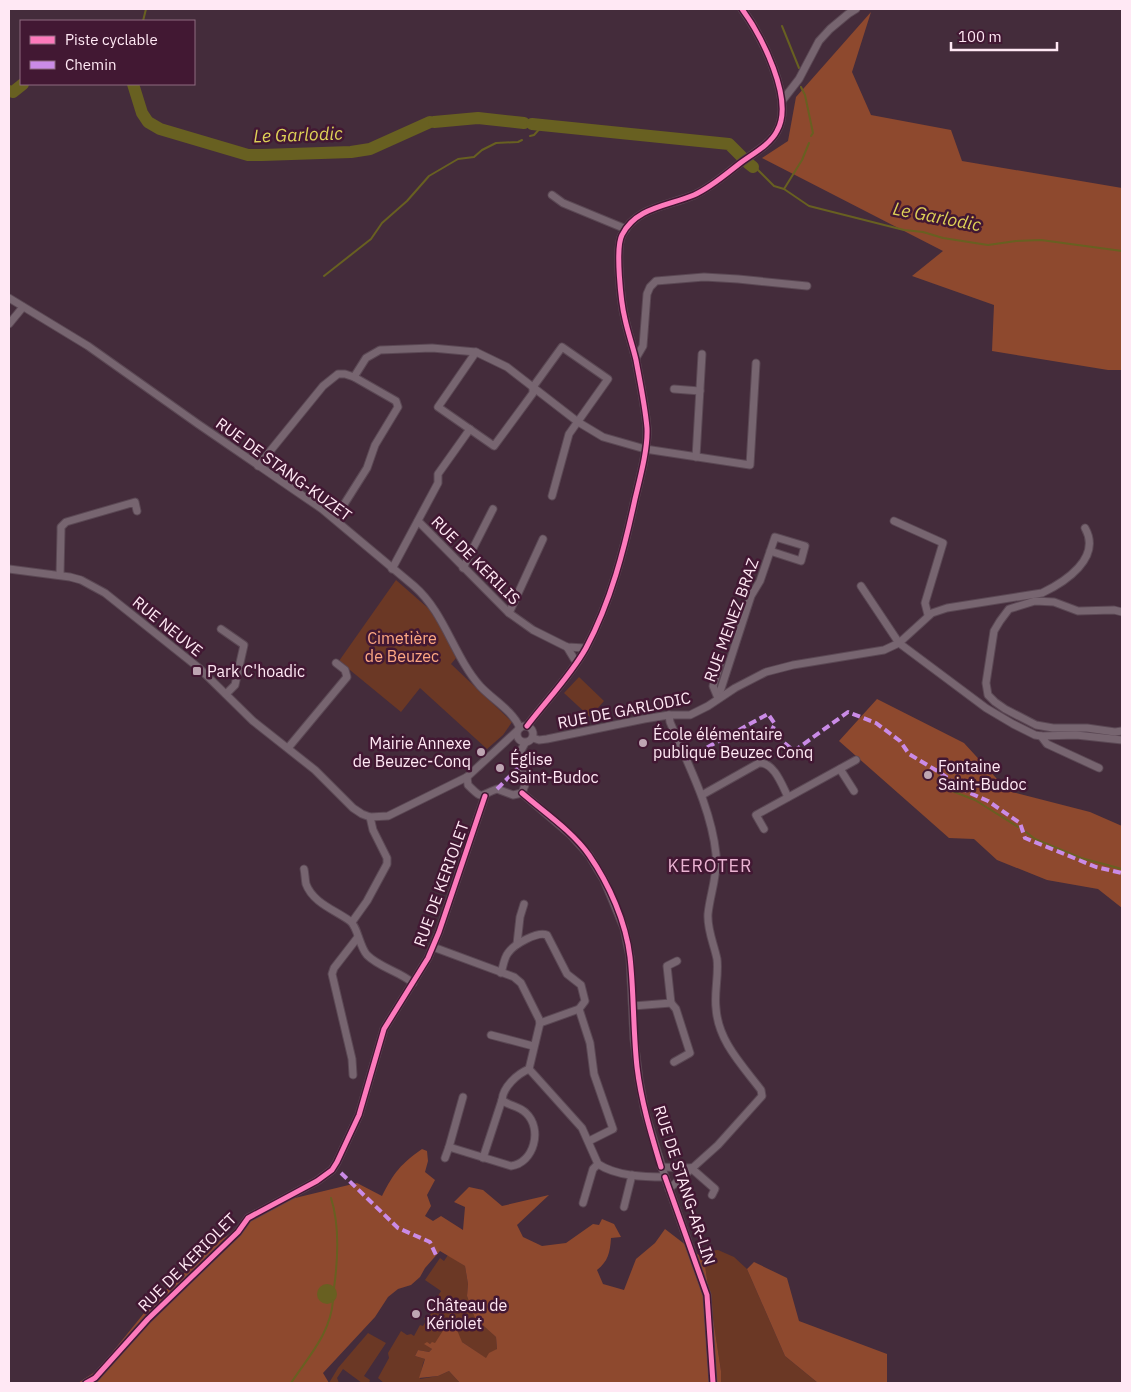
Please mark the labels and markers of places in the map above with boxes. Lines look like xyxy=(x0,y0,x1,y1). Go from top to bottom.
place label: Park C'hoadic xyxy=(207,661,305,681)
marker: Park C'hoadic xyxy=(191,665,203,677)
place label: École élémentaire publique Beuzec Conq xyxy=(653,723,813,762)
place label: Mairie Annexe de Beuzec-Conq xyxy=(353,733,471,771)
marker: École élémentaire publique Beuzec Conq xyxy=(637,737,649,749)
marker: Mairie Annexe de Beuzec-Conq xyxy=(475,746,487,758)
place label: Église Saint-Budoc xyxy=(510,748,598,787)
place label: Fontaine Saint-Budoc xyxy=(938,756,1026,794)
marker: Église Saint-Budoc xyxy=(494,762,506,774)
marker: Fontaine Saint-Budoc xyxy=(922,769,934,781)
place label: Château de Kériolet xyxy=(426,1295,508,1333)
marker: Château de Kériolet xyxy=(410,1308,422,1320)

